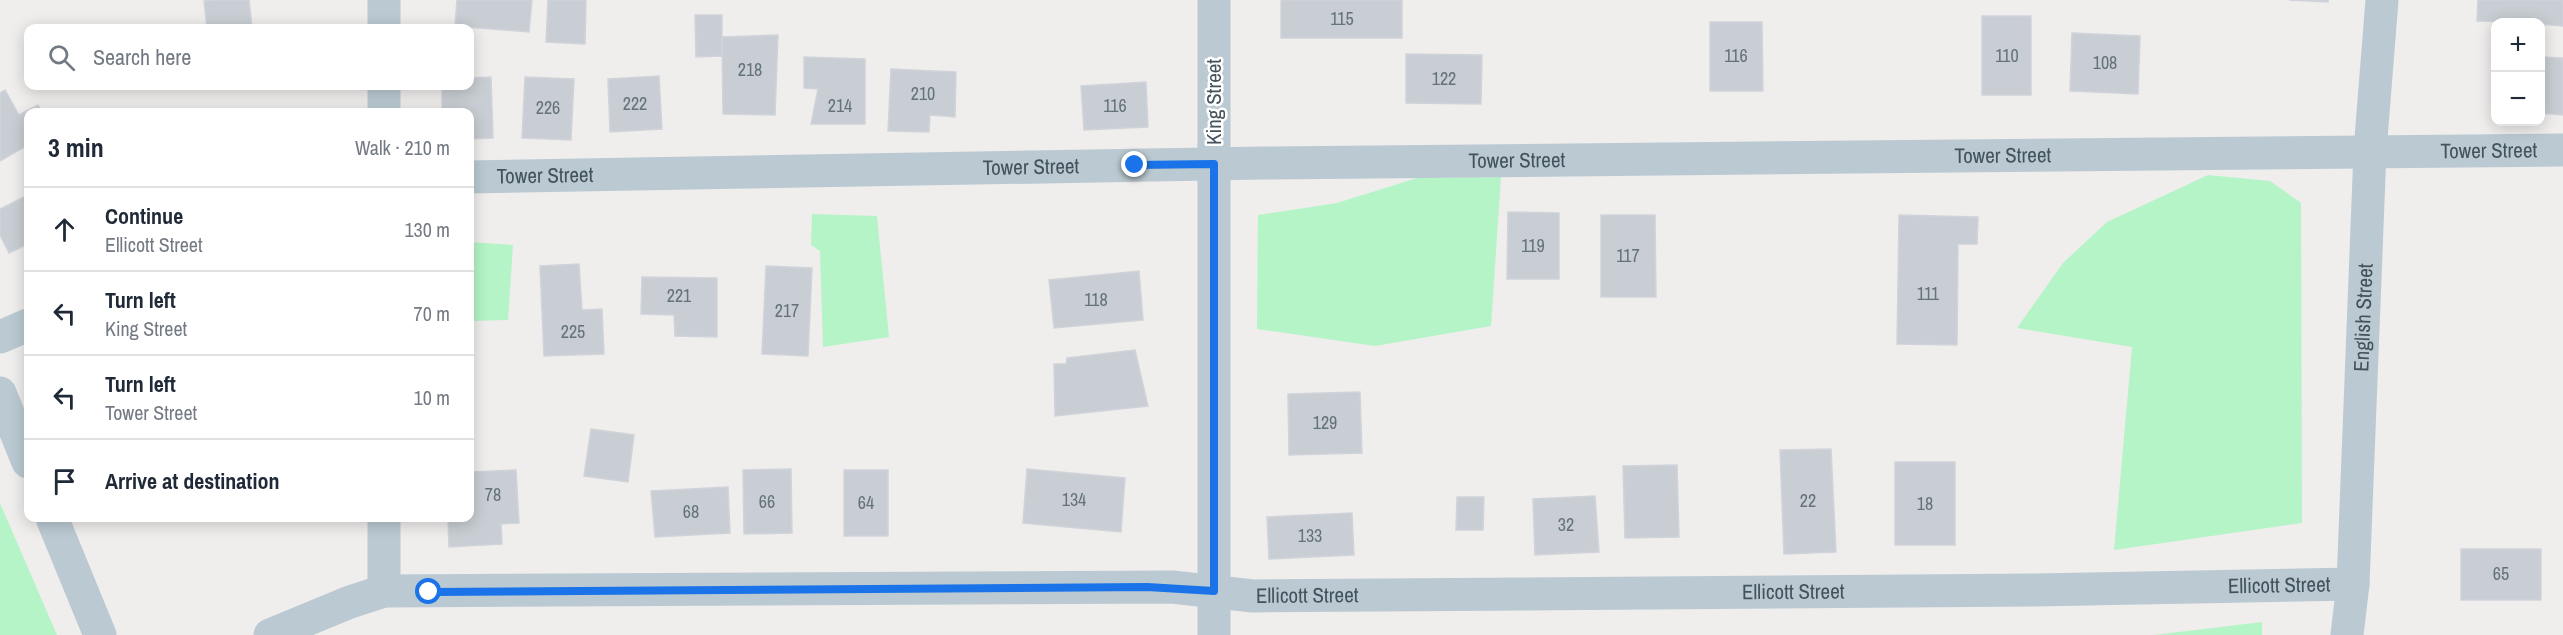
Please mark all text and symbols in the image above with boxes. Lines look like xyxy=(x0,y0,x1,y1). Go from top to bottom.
house number: 115 xyxy=(1330,6,1354,31)
map controls xyxy=(2491,18,2545,126)
button: + xyxy=(2491,18,2545,72)
search box xyxy=(24,24,474,90)
icon: search xyxy=(45,41,78,74)
text: Search here xyxy=(93,42,191,72)
house number: 116 xyxy=(1724,43,1748,68)
house number: 110 xyxy=(1995,43,2019,68)
house number: 108 xyxy=(2093,50,2117,75)
house number: 218 xyxy=(738,57,762,82)
street label: King Street xyxy=(1199,59,1228,145)
house number: 122 xyxy=(1432,66,1456,91)
button: − xyxy=(2491,72,2545,126)
house number: 210 xyxy=(911,81,935,106)
house number: 222 xyxy=(623,91,647,116)
house number: 214 xyxy=(828,93,852,118)
house number: 116 xyxy=(1103,93,1127,118)
house number: 226 xyxy=(536,95,560,120)
text: 3 min xyxy=(48,130,104,165)
text: Walk · 210 m xyxy=(355,134,450,161)
street label: Tower Street xyxy=(2440,135,2538,165)
street label: Tower Street xyxy=(1954,140,2052,170)
street label: Tower Street xyxy=(1468,145,1566,175)
street label: Tower Street xyxy=(982,151,1080,182)
route end xyxy=(1121,151,1147,177)
street label: Tower Street xyxy=(496,160,594,191)
text: Continue xyxy=(105,201,183,231)
icon: ahead xyxy=(48,213,81,246)
text: 130 m xyxy=(404,216,450,243)
text: Ellicott Street xyxy=(105,231,203,258)
house number: 119 xyxy=(1521,233,1545,258)
house number: 117 xyxy=(1616,243,1640,268)
street label: English Street xyxy=(2346,263,2380,372)
house number: 111 xyxy=(1917,281,1940,306)
house number: 221 xyxy=(667,283,692,308)
text: Turn left xyxy=(105,285,176,315)
house number: 118 xyxy=(1084,287,1108,312)
icon: left xyxy=(48,297,81,330)
house number: 217 xyxy=(775,298,799,323)
text: 70 m xyxy=(414,300,450,327)
text: King Street xyxy=(105,315,187,342)
house number: 225 xyxy=(561,319,585,344)
text: Turn left xyxy=(105,369,176,399)
icon: left xyxy=(48,381,81,414)
text: 10 m xyxy=(414,384,450,411)
text: Tower Street xyxy=(105,399,197,426)
house number: 129 xyxy=(1313,410,1337,435)
icon: arrive xyxy=(48,465,81,498)
text: Arrive at destination xyxy=(105,466,279,496)
house number: 78 xyxy=(485,482,501,507)
house number: 134 xyxy=(1062,487,1086,512)
house number: 22 xyxy=(1800,488,1816,513)
house number: 66 xyxy=(759,489,775,514)
house number: 64 xyxy=(858,490,874,515)
house number: 18 xyxy=(1917,491,1933,516)
house number: 68 xyxy=(683,499,699,524)
house number: 32 xyxy=(1558,512,1574,537)
house number: 133 xyxy=(1298,523,1322,548)
house number: 65 xyxy=(2493,561,2509,586)
street label: Ellicott Street xyxy=(2228,569,2331,600)
street label: Ellicott Street xyxy=(1742,576,1845,606)
route start xyxy=(415,578,441,604)
street label: Ellicott Street xyxy=(1256,580,1359,610)

